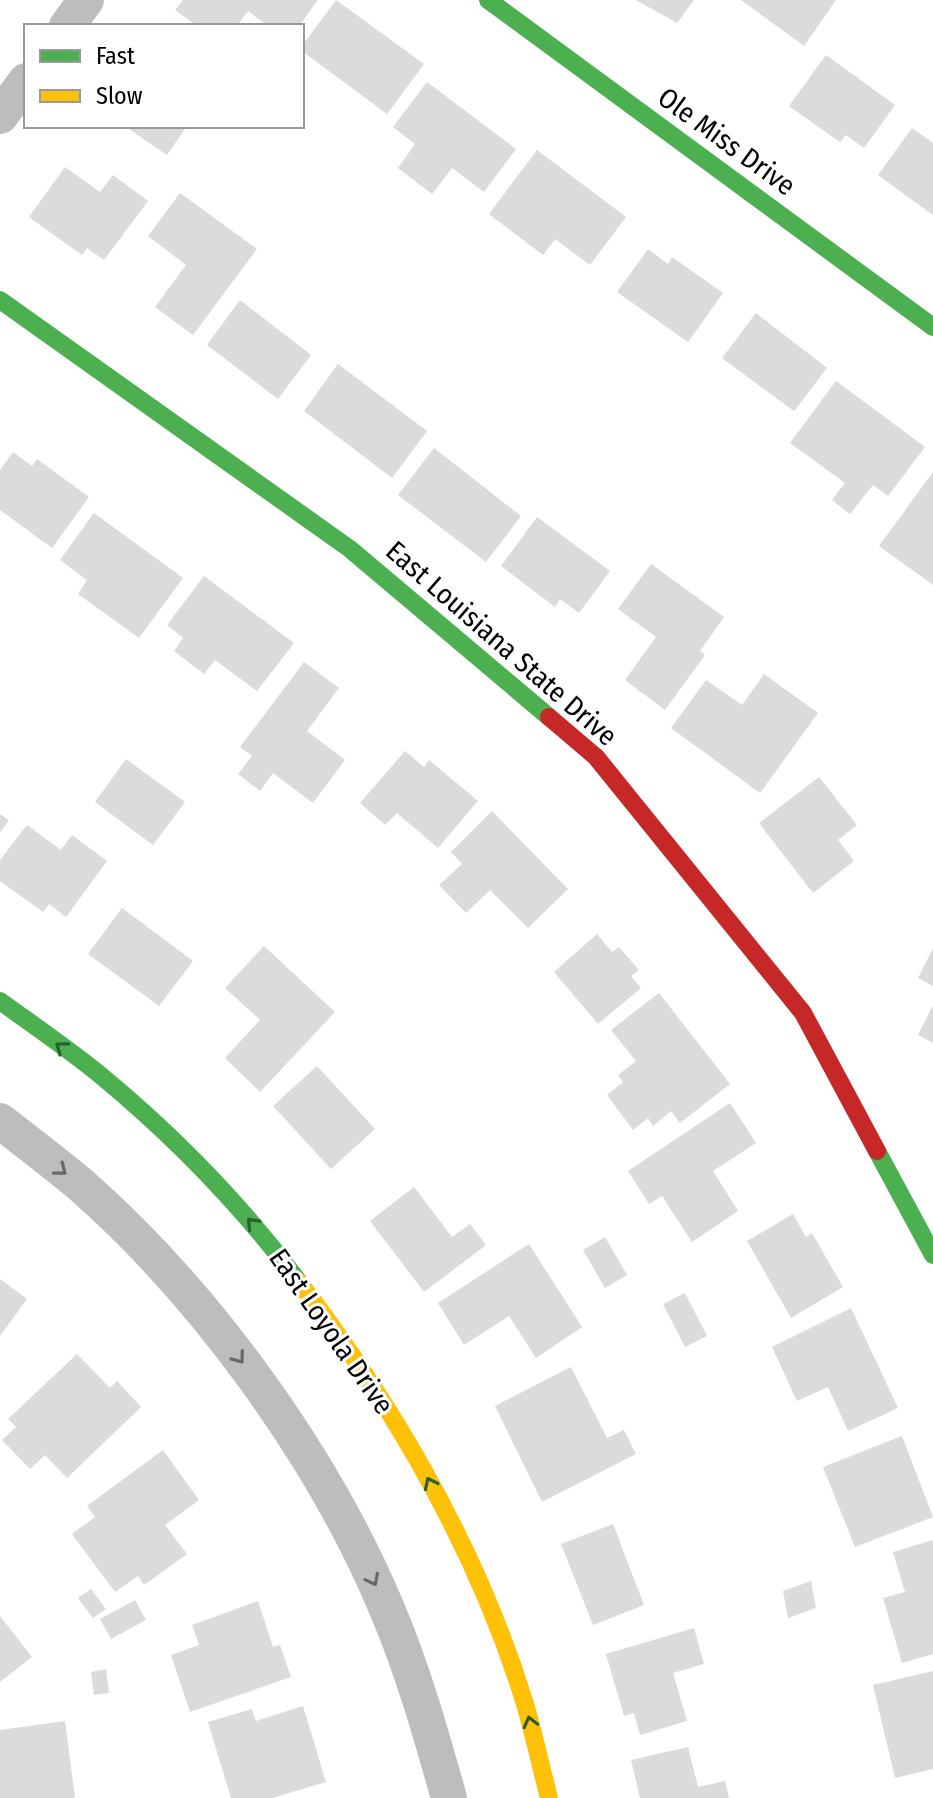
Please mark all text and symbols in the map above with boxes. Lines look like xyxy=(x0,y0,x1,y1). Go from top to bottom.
legend xyxy=(24,24,304,128)
text: Fast xyxy=(96,42,135,70)
street label: Ole Miss Drive xyxy=(652,81,802,202)
text: Slow xyxy=(96,82,143,110)
street label: East Louisiana State Drive xyxy=(380,534,624,753)
one-way arrow xyxy=(56,1042,70,1056)
one-way arrow xyxy=(52,1160,67,1174)
one-way arrow xyxy=(247,1218,262,1232)
street label: East Loyola Drive xyxy=(262,1242,401,1420)
one-way arrow xyxy=(229,1350,244,1364)
one-way arrow xyxy=(424,1476,440,1491)
one-way arrow xyxy=(363,1572,379,1587)
one-way arrow xyxy=(522,1716,539,1730)

